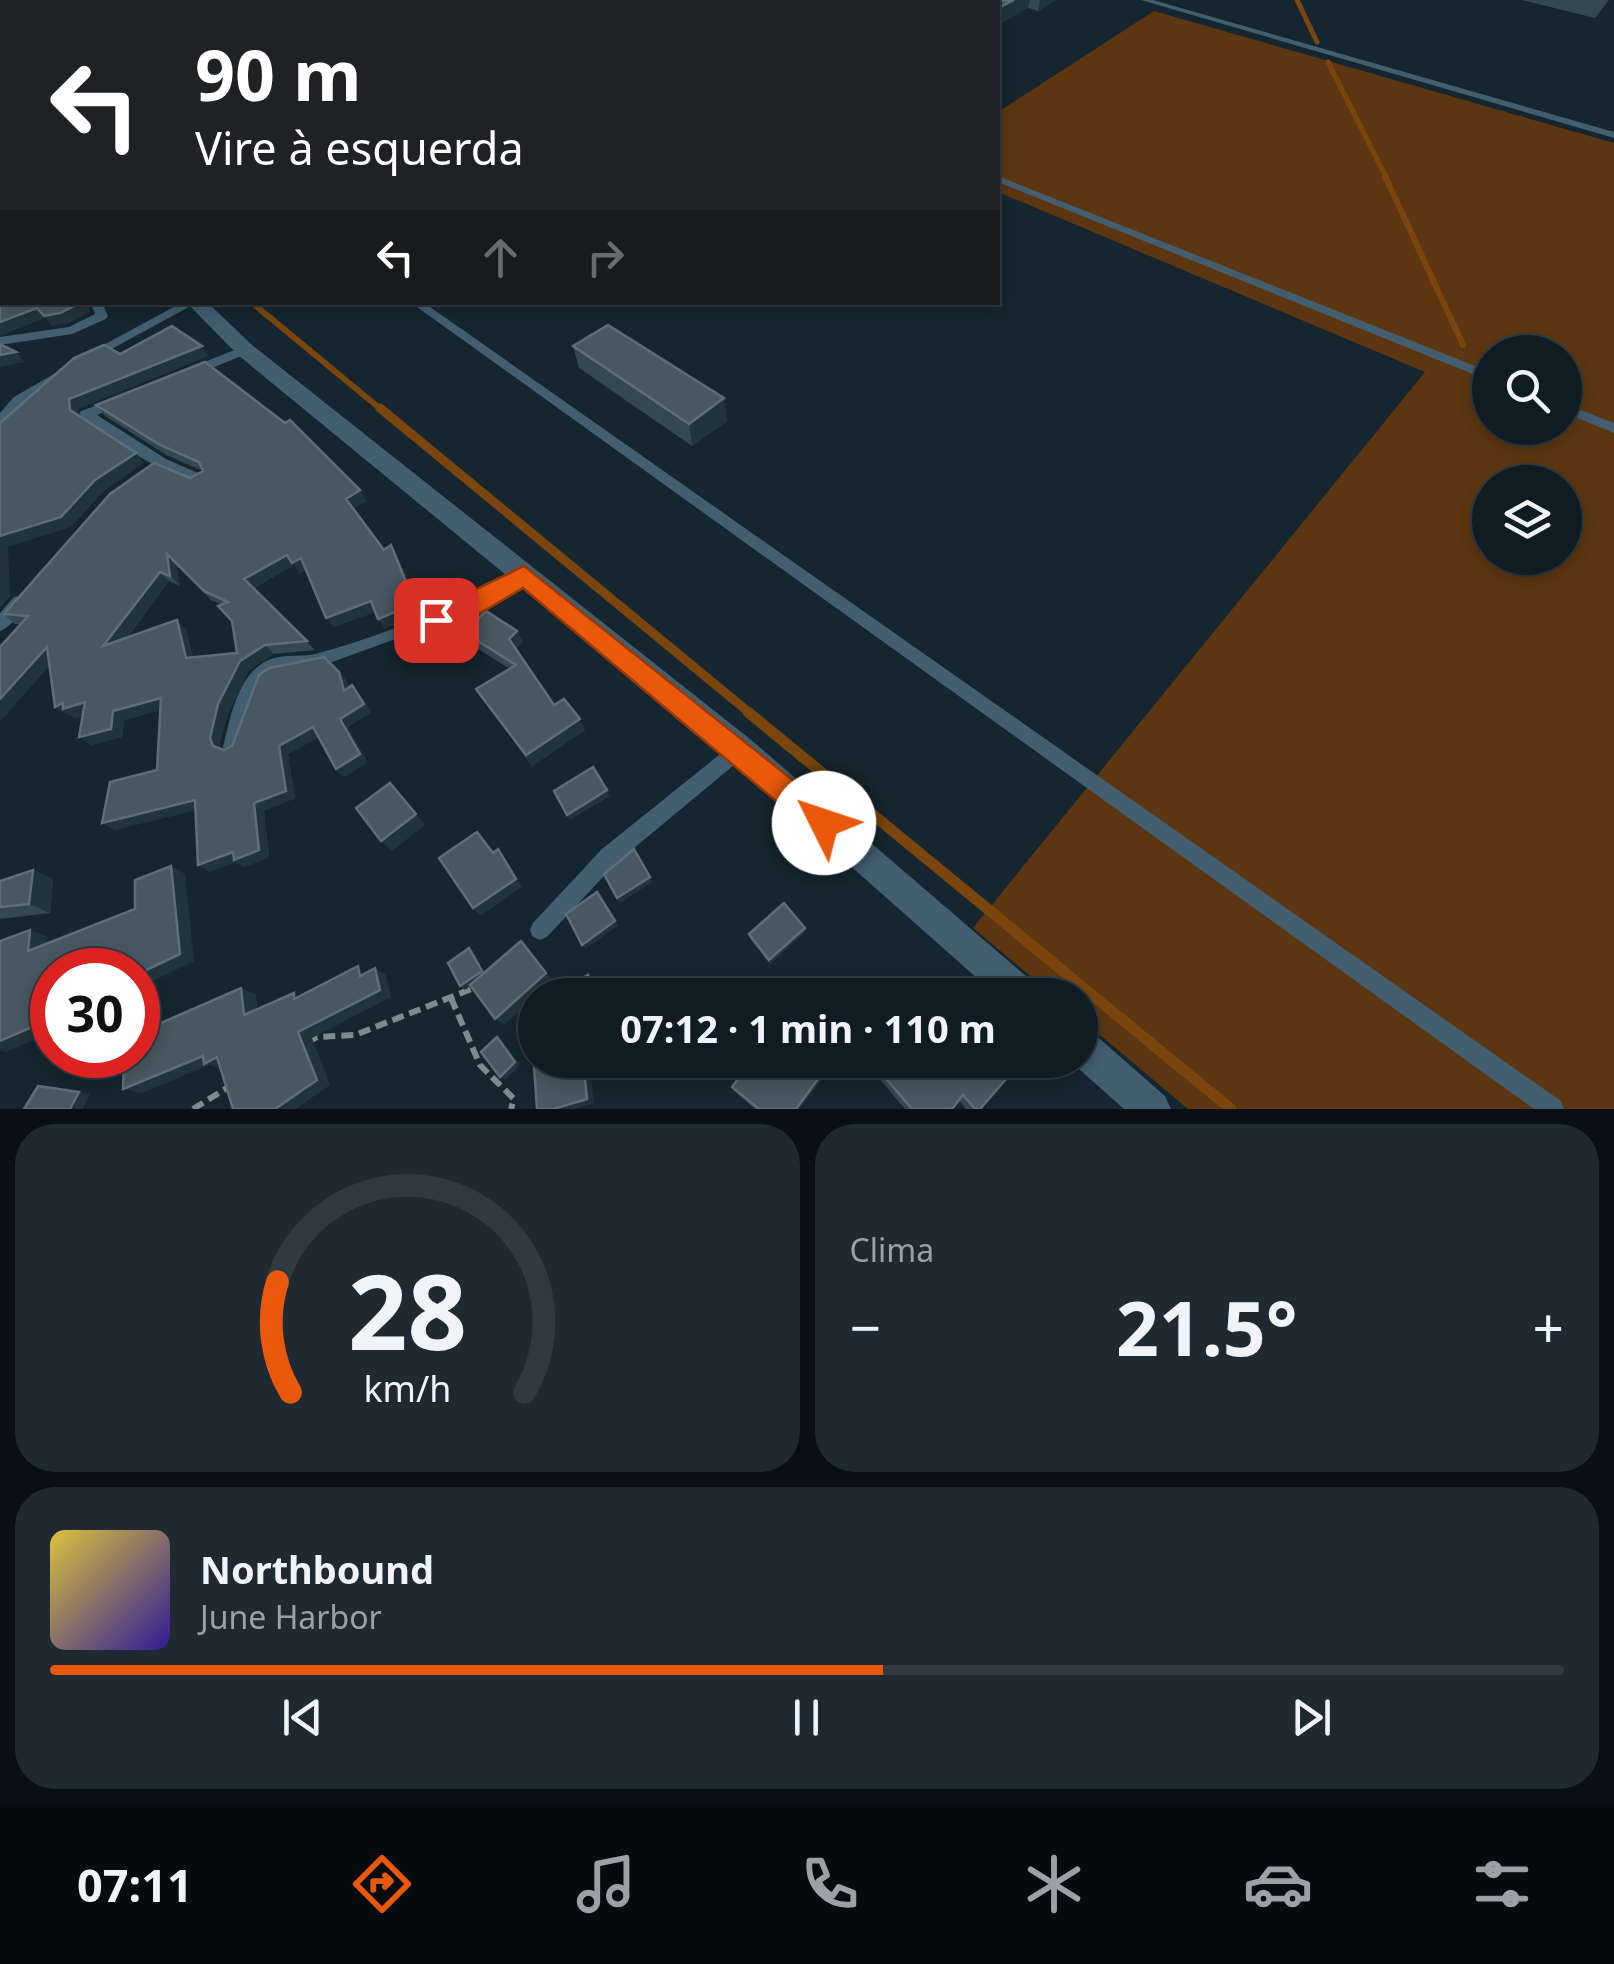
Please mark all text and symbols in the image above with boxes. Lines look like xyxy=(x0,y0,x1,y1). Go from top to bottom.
text: 90 m xyxy=(195,26,362,122)
icon: left xyxy=(30,40,160,170)
text: Vire à esquerda xyxy=(195,117,524,178)
icon: left xyxy=(368,230,423,285)
icon: ahead xyxy=(473,230,528,285)
icon: right xyxy=(578,230,633,285)
map controls xyxy=(1472,335,1582,575)
button: search xyxy=(1472,335,1582,445)
button: layers xyxy=(1472,465,1582,575)
pin xyxy=(394,578,479,663)
icon: arrive xyxy=(409,593,464,648)
position arrow xyxy=(772,771,876,875)
speed limit sign: 30 xyxy=(30,948,160,1078)
text: 07:12 · 1 min · 110 m xyxy=(620,1002,996,1054)
text: Clima xyxy=(850,1228,934,1271)
text: 28 xyxy=(348,1239,467,1380)
text: 21.5° xyxy=(1116,1276,1298,1378)
text: − xyxy=(850,1289,881,1364)
text: + xyxy=(1533,1289,1564,1364)
text: km/h xyxy=(363,1364,451,1412)
text: Northbound xyxy=(200,1543,434,1595)
text: June Harbor xyxy=(200,1595,382,1638)
icon: previous xyxy=(275,1690,330,1745)
icon: pause xyxy=(779,1690,834,1745)
icon: next xyxy=(1284,1690,1339,1745)
icon: directions xyxy=(347,1849,417,1919)
icon: music xyxy=(571,1849,641,1919)
icon: phone xyxy=(795,1849,865,1919)
icon: climate xyxy=(1019,1849,1089,1919)
icon: car xyxy=(1243,1849,1313,1919)
icon: filters xyxy=(1467,1849,1537,1919)
text: 07:11 xyxy=(77,1854,193,1915)

